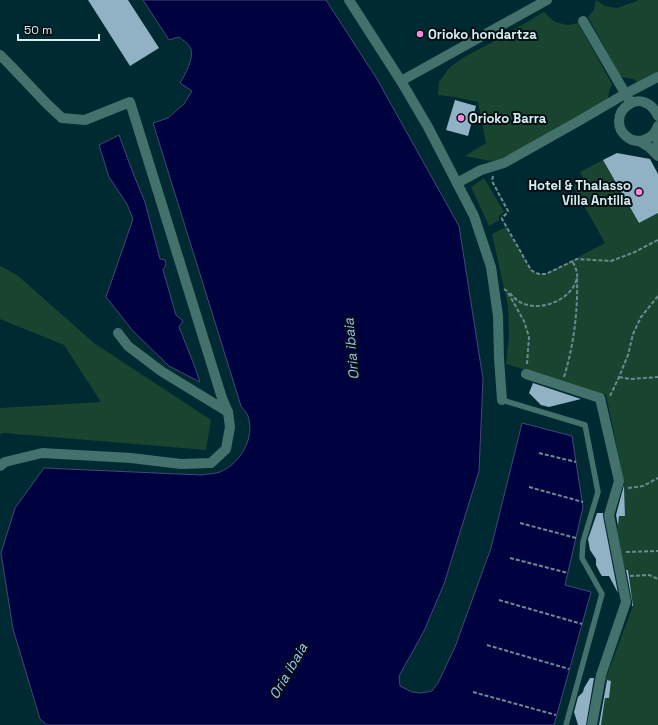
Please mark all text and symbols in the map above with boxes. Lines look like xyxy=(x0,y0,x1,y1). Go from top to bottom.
scale bar xyxy=(18,16,99,42)
text: 50 m xyxy=(24,22,52,38)
place label: Orioko hondartza xyxy=(428,26,537,43)
marker: Orioko hondartza xyxy=(415,29,425,39)
place label: Orioko Barra xyxy=(469,110,547,127)
marker: Orioko Barra xyxy=(456,113,466,123)
place label: Hotel & Thalasso Villa Antilla xyxy=(529,177,631,209)
marker: Hotel & Thalasso Villa Antilla xyxy=(634,187,644,197)
water label: Oria ibaia xyxy=(339,317,363,381)
water label: Oria ibaia xyxy=(265,639,312,702)

